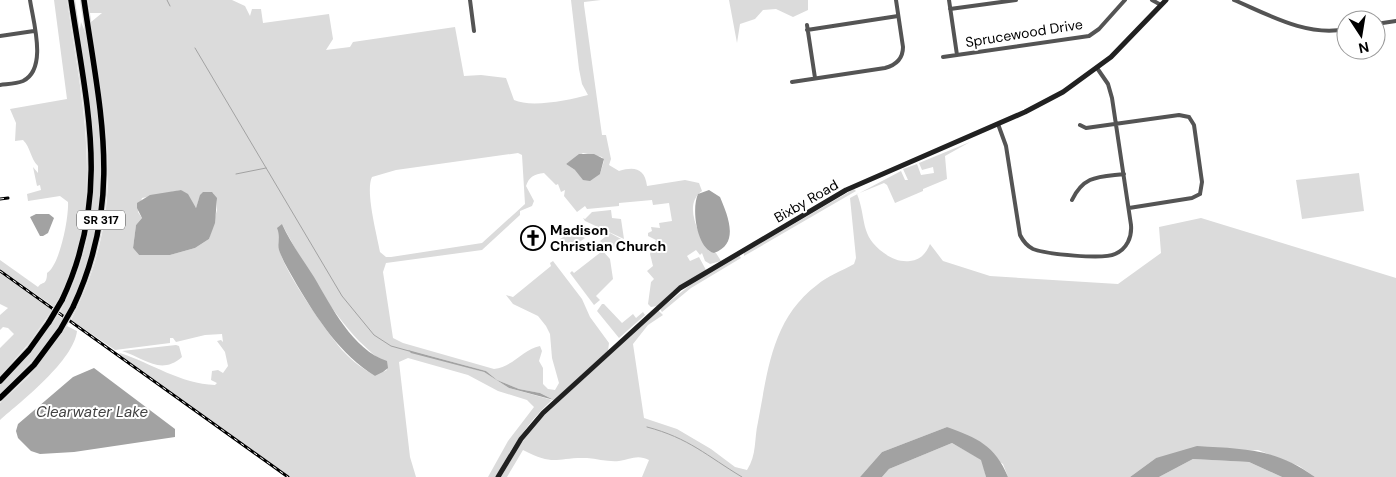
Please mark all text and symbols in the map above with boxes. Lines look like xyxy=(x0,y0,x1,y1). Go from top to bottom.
north arrow xyxy=(1336,10,1386,60)
street label: Sprucewood Drive xyxy=(964,15,1084,51)
text: N xyxy=(1357,38,1371,58)
street label: Bixby Road xyxy=(771,175,841,227)
road number: SR 317 xyxy=(77,210,125,230)
place label: Madison Christian Church xyxy=(550,221,666,255)
church icon: Madison Christian Church xyxy=(520,225,546,251)
water label: Clearwater Lake xyxy=(36,402,149,422)

